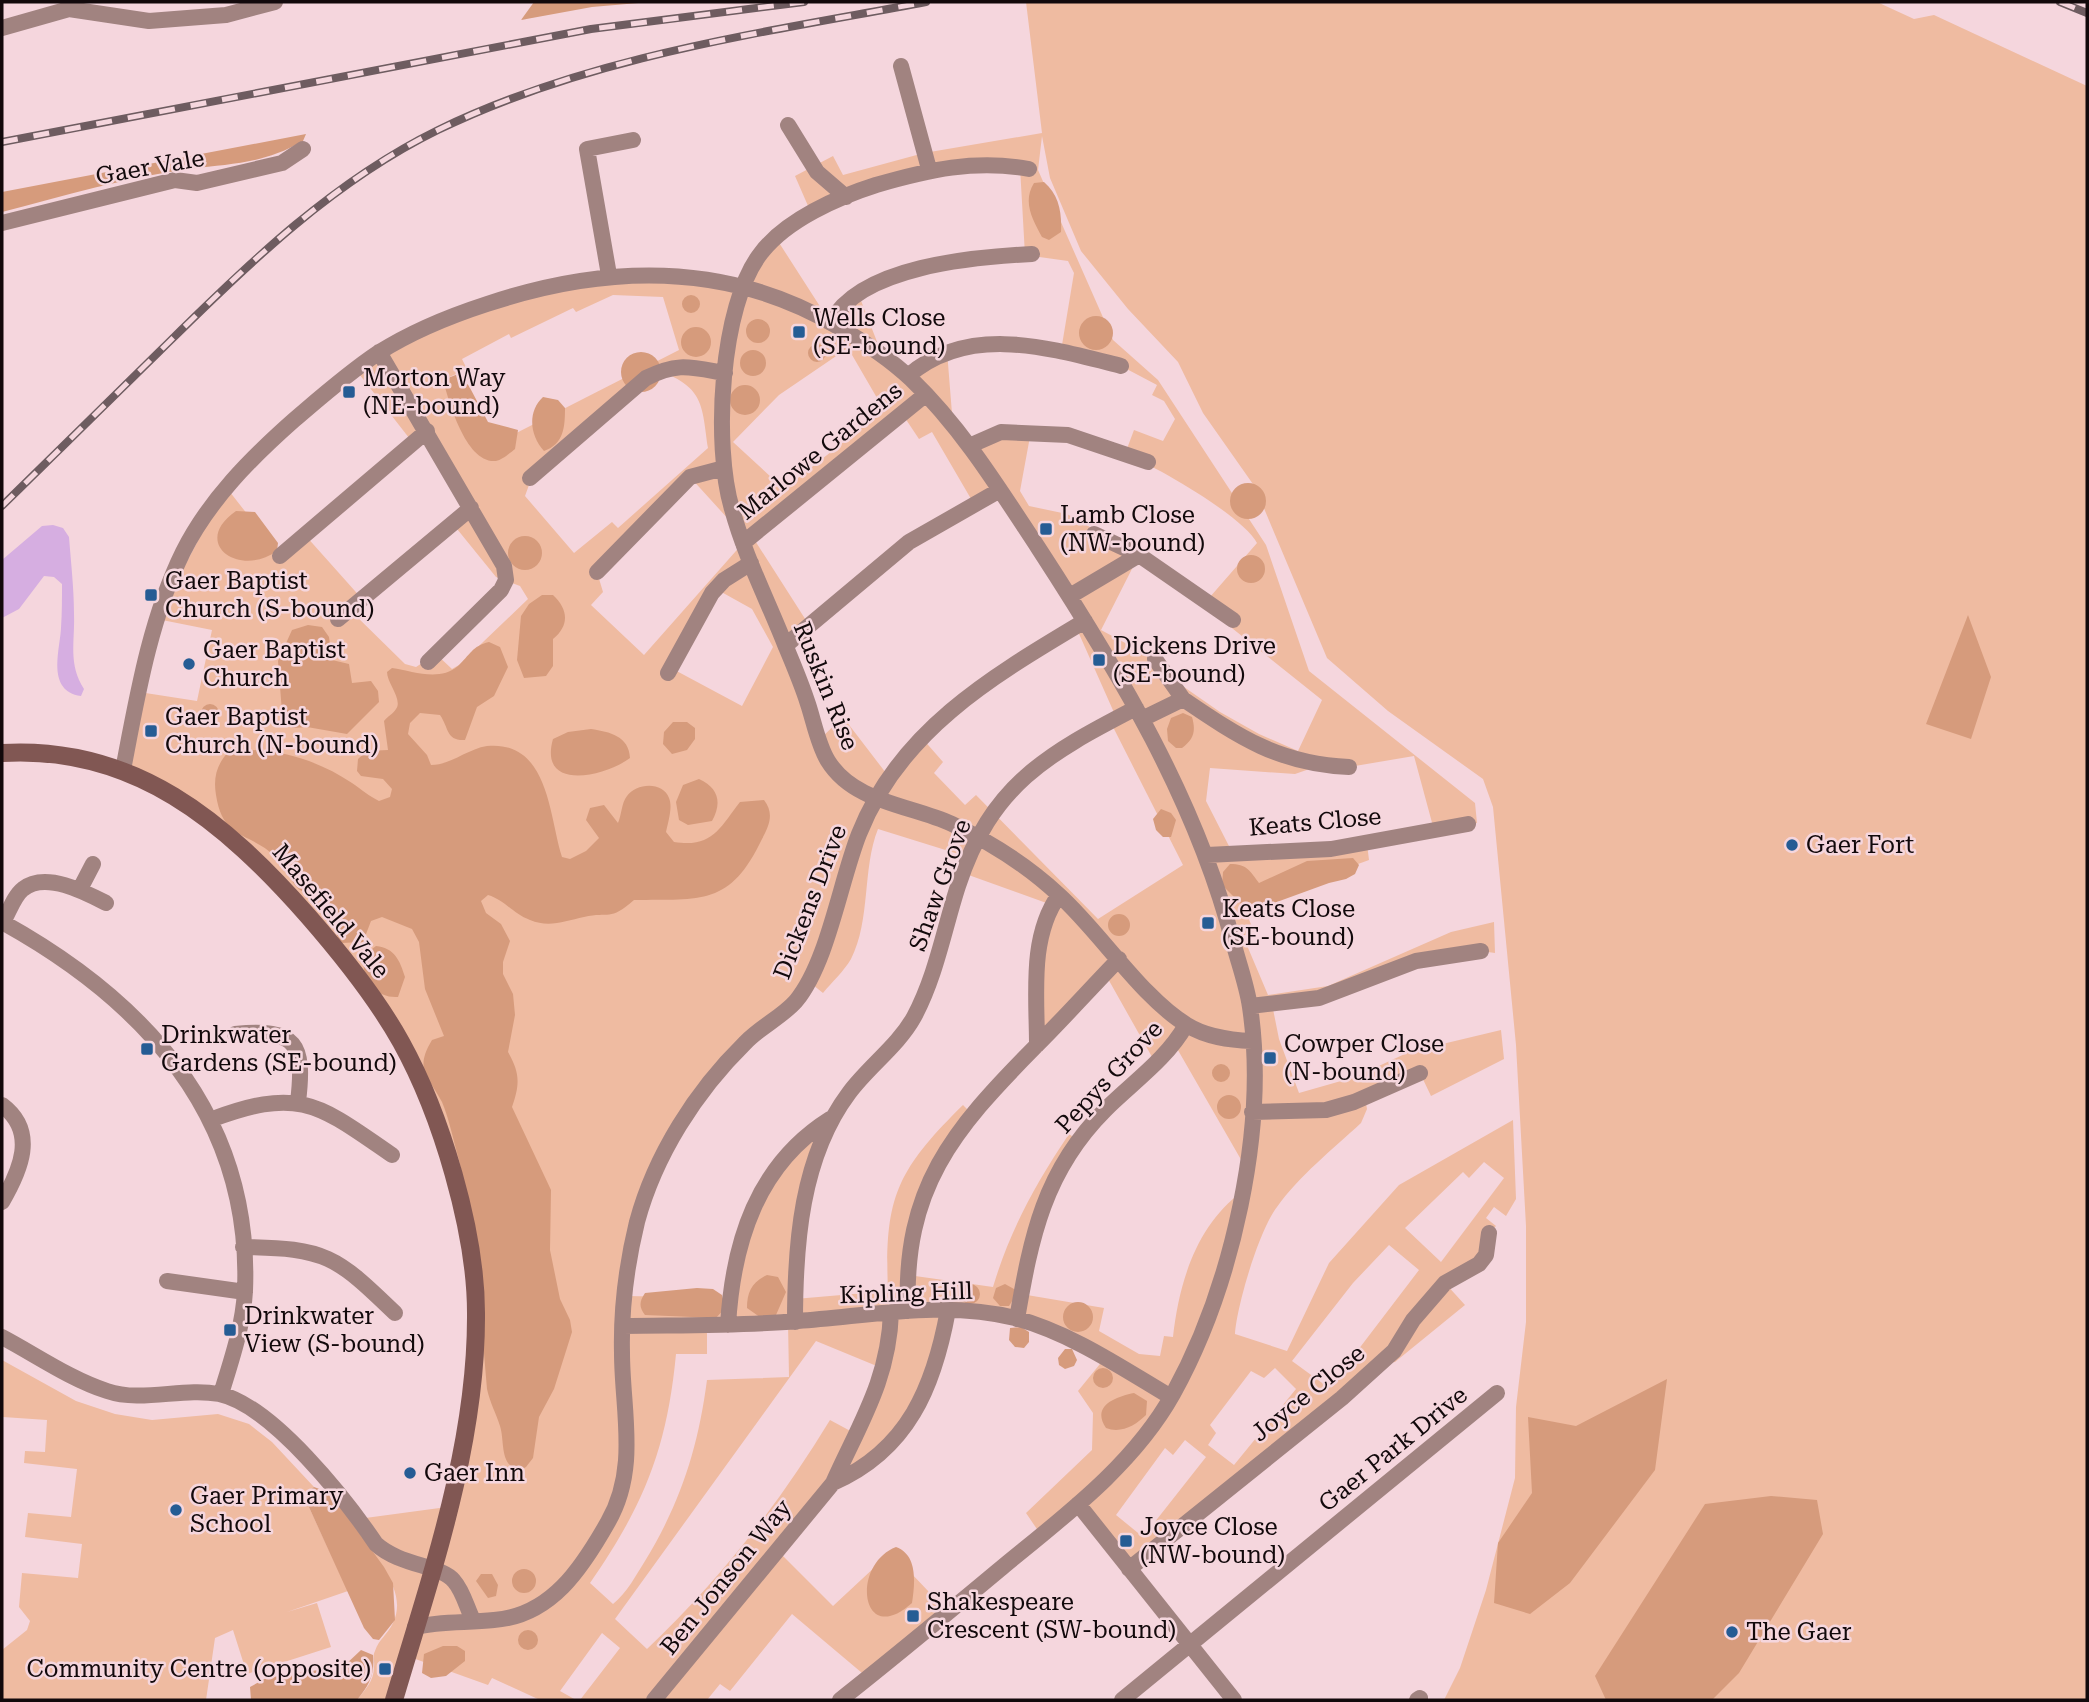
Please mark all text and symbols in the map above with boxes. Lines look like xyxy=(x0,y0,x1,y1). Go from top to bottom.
street label: Gaer Vale xyxy=(94,144,206,190)
place label: Wells Close (SE-bound) xyxy=(813,304,945,360)
marker: Wells Close (SE-bound) xyxy=(791,324,807,340)
place label: Morton Way (NE-bound) xyxy=(363,364,506,420)
street label: Marlowe Gardens xyxy=(732,376,908,526)
marker: Morton Way (NE-bound) xyxy=(341,384,357,400)
place label: Lamb Close (NW-bound) xyxy=(1060,501,1205,557)
marker: Lamb Close (NW-bound) xyxy=(1038,521,1054,537)
place label: Gaer Baptist Church (S-bound) xyxy=(165,567,374,623)
marker: Gaer Baptist Church (S-bound) xyxy=(143,587,159,603)
street label: Ruskin Rise xyxy=(788,618,864,754)
place label: Dickens Drive (SE-bound) xyxy=(1113,632,1276,688)
place label: Gaer Baptist Church xyxy=(203,636,346,692)
marker: Dickens Drive (SE-bound) xyxy=(1091,652,1107,668)
marker: Gaer Baptist Church xyxy=(181,656,197,672)
place label: Gaer Baptist Church (N-bound) xyxy=(165,703,379,759)
marker: Gaer Baptist Church (N-bound) xyxy=(143,723,159,739)
street label: Keats Close xyxy=(1248,802,1382,842)
street label: Shaw Grove xyxy=(903,815,977,955)
street label: Dickens Drive xyxy=(768,821,852,983)
place label: Gaer Fort xyxy=(1806,831,1914,859)
marker: Gaer Fort xyxy=(1784,837,1800,853)
street label: Masefield Vale xyxy=(267,838,395,984)
place label: Keats Close (SE-bound) xyxy=(1222,895,1355,951)
marker: Keats Close (SE-bound) xyxy=(1200,915,1216,931)
street label: Pepys Grove xyxy=(1050,1015,1168,1139)
place label: Drinkwater Gardens (SE-bound) xyxy=(161,1021,397,1077)
place label: Cowper Close (N-bound) xyxy=(1284,1030,1444,1086)
marker: Drinkwater Gardens (SE-bound) xyxy=(139,1041,155,1057)
marker: Cowper Close (N-bound) xyxy=(1262,1050,1278,1066)
street label: Kipling Hill xyxy=(839,1277,973,1309)
place label: Drinkwater View (S-bound) xyxy=(244,1302,425,1358)
marker: Drinkwater View (S-bound) xyxy=(222,1322,238,1338)
street label: Joyce Close xyxy=(1246,1339,1370,1447)
street label: Gaer Park Drive xyxy=(1313,1381,1473,1517)
place label: Gaer Inn xyxy=(424,1459,525,1487)
marker: Gaer Inn xyxy=(402,1465,418,1481)
place label: Gaer Primary School xyxy=(190,1482,344,1538)
street label: Ben Jonson Way xyxy=(655,1493,798,1660)
marker: Gaer Primary School xyxy=(168,1502,184,1518)
place label: Joyce Close (NW-bound) xyxy=(1140,1513,1285,1569)
marker: Joyce Close (NW-bound) xyxy=(1118,1533,1134,1549)
place label: Shakespeare Crescent (SW-bound) xyxy=(927,1588,1176,1644)
marker: Shakespeare Crescent (SW-bound) xyxy=(905,1608,921,1624)
place label: The Gaer xyxy=(1746,1618,1852,1646)
marker: The Gaer xyxy=(1724,1624,1740,1640)
place label: Community Centre (opposite) xyxy=(27,1655,371,1683)
marker: Community Centre (opposite) xyxy=(377,1661,393,1677)

